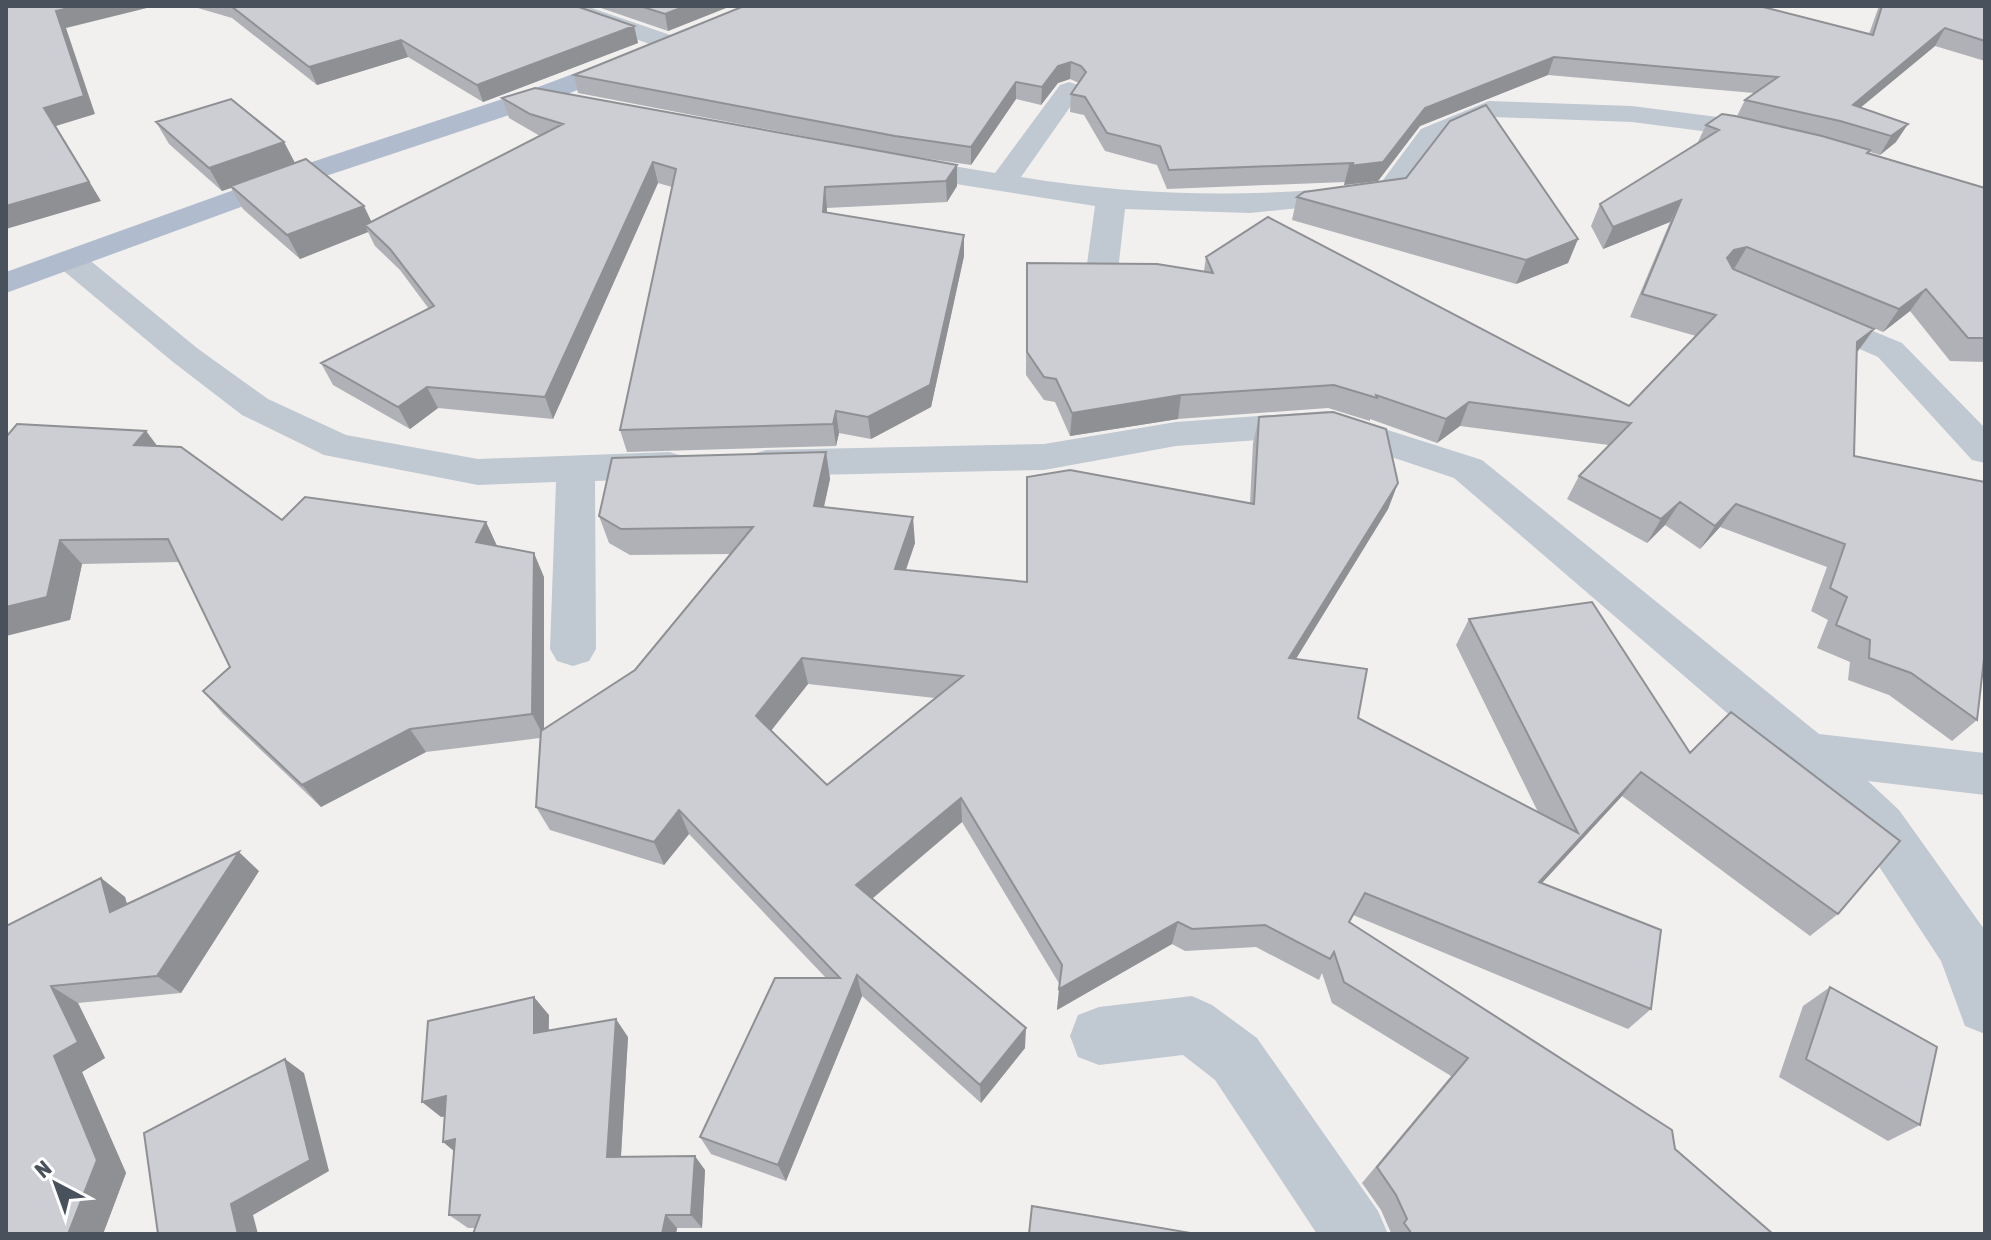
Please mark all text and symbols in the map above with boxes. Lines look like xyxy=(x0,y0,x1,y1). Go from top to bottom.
north arrow xyxy=(16,1144,96,1224)
text: N xyxy=(29,1155,56,1183)

